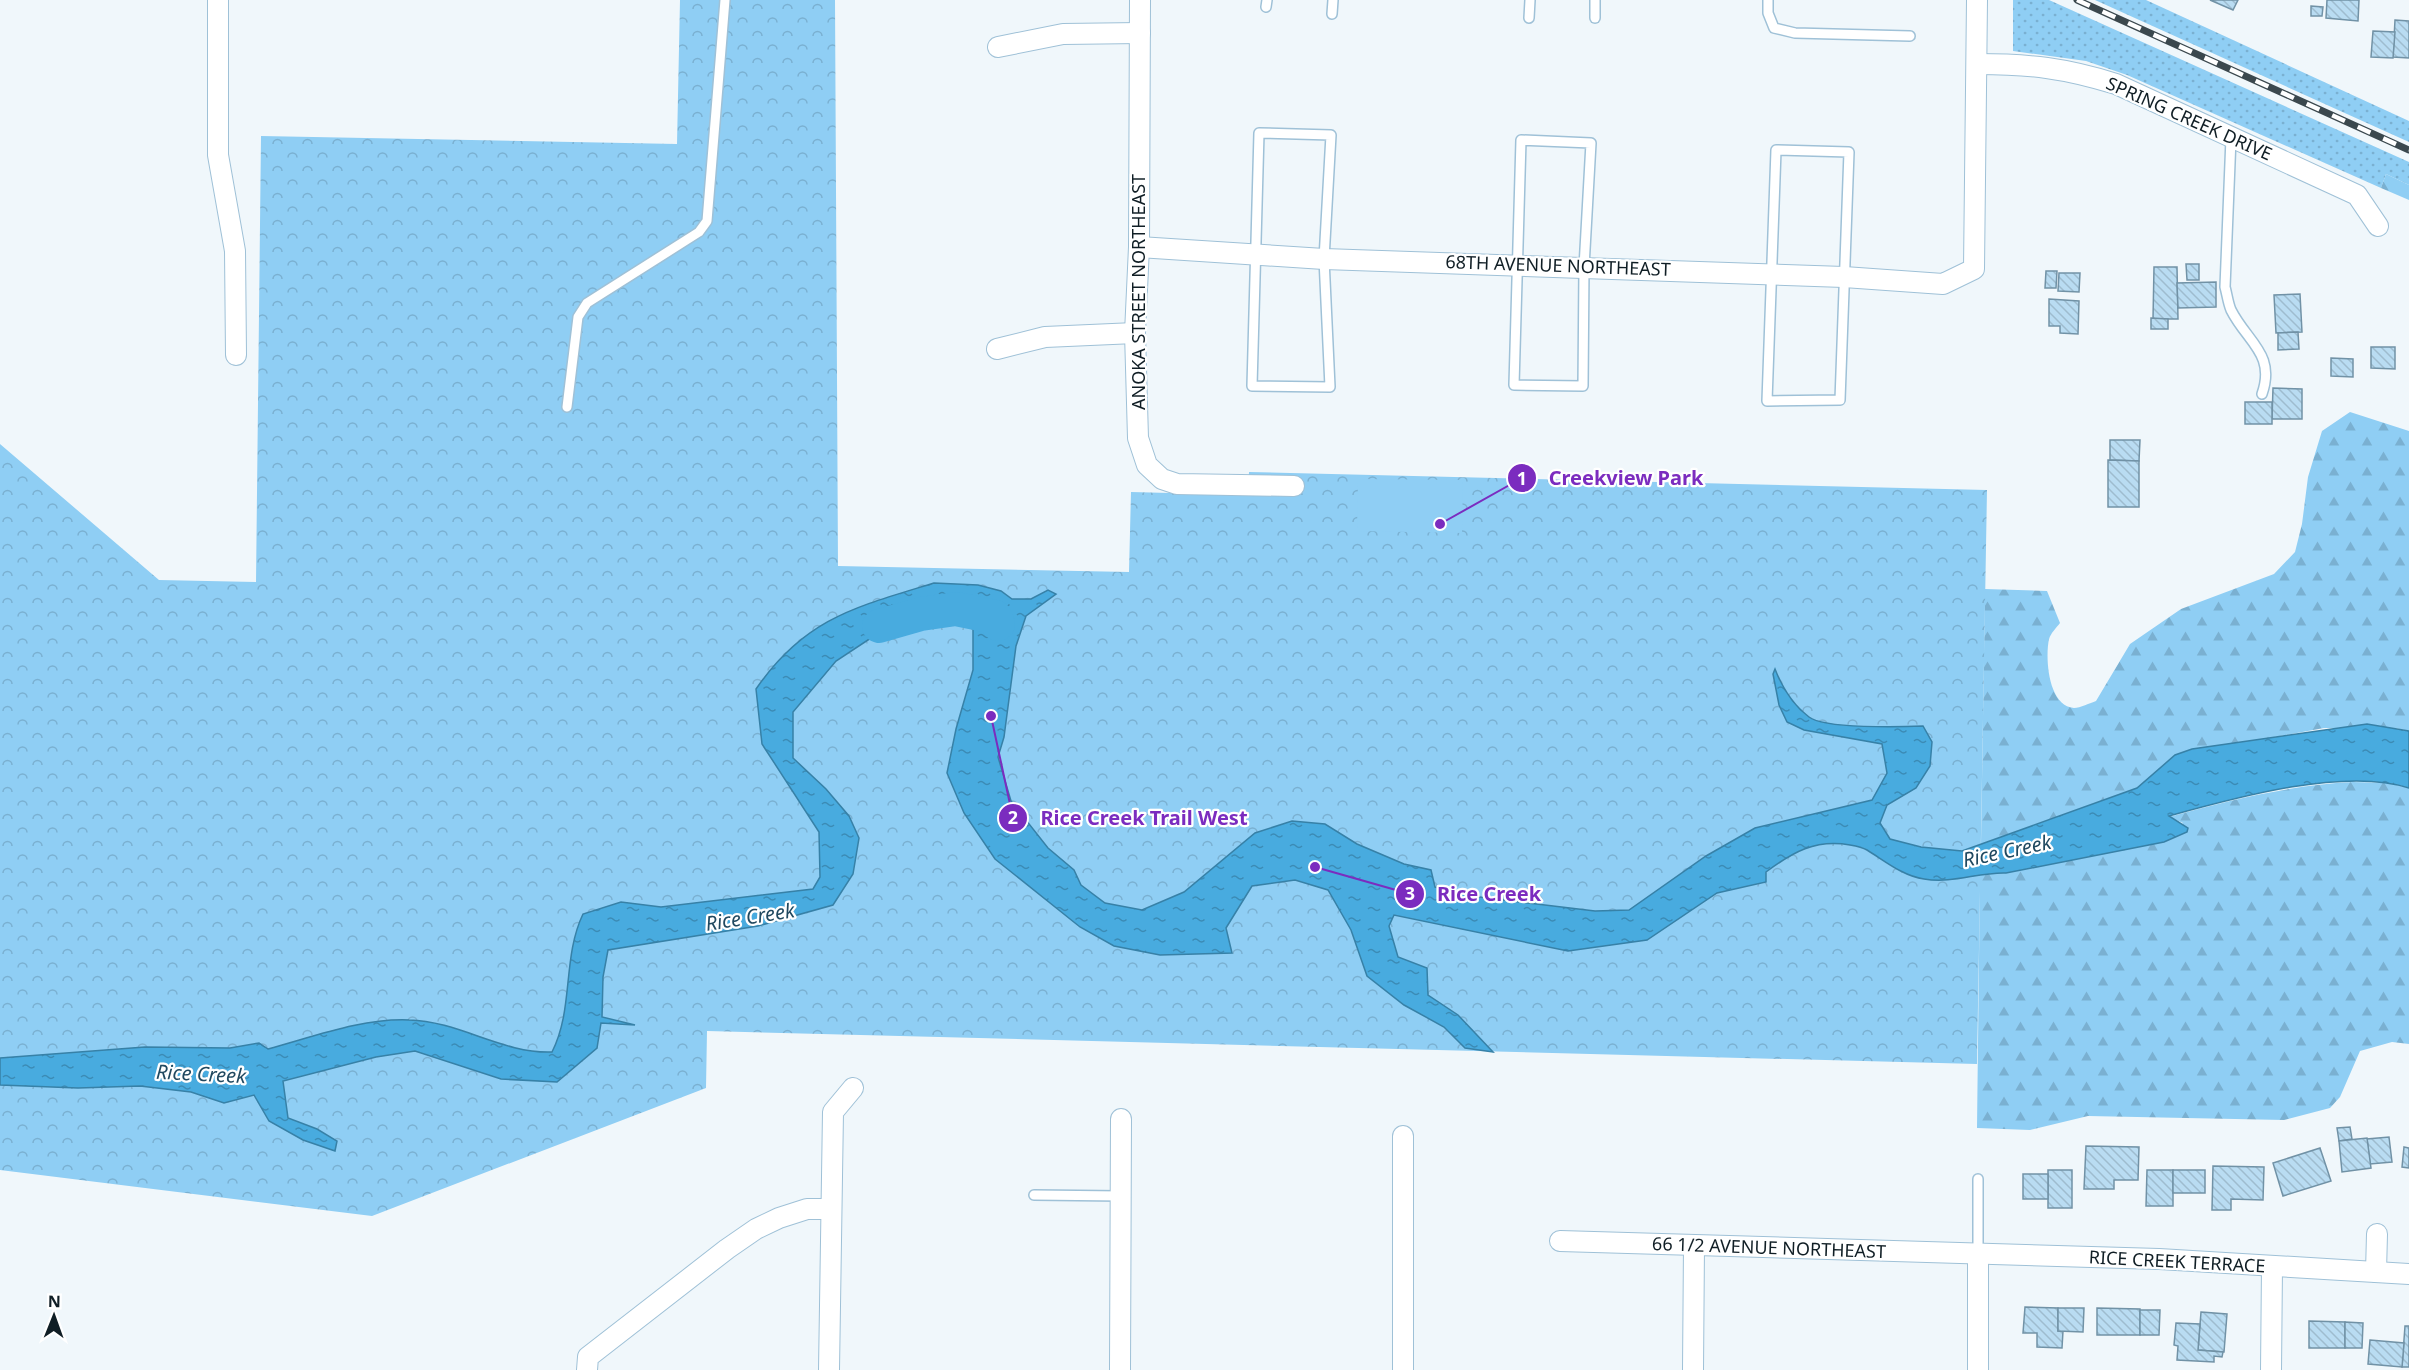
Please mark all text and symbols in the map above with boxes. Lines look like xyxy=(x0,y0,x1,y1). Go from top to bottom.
street label: SPRING CREEK DRIVE xyxy=(2103,71,2276,165)
street label: ANOKA STREET NORTHEAST xyxy=(1126,174,1150,410)
street label: 68TH AVENUE NORTHEAST xyxy=(1445,249,1671,281)
callout: Creekview Park xyxy=(1507,459,1716,497)
text: Creekview Park xyxy=(1549,464,1704,491)
text: 1 xyxy=(1517,466,1527,490)
callout: Rice Creek Trail West xyxy=(998,799,1260,837)
text: Rice Creek Trail West xyxy=(1040,804,1248,831)
text: 2 xyxy=(1008,805,1018,829)
water label: Rice Creek xyxy=(1960,828,2055,873)
callout: Rice Creek xyxy=(1395,875,1553,913)
text: Rice Creek xyxy=(1437,880,1542,907)
text: 3 xyxy=(1405,881,1415,905)
water label: Rice Creek xyxy=(703,896,798,937)
water label: Rice Creek xyxy=(155,1058,248,1089)
street label: 66 1/2 AVENUE NORTHEAST xyxy=(1652,1231,1886,1263)
street label: RICE CREEK TERRACE xyxy=(2088,1244,2266,1278)
north arrow xyxy=(24,1286,84,1346)
text: N xyxy=(48,1290,61,1312)

